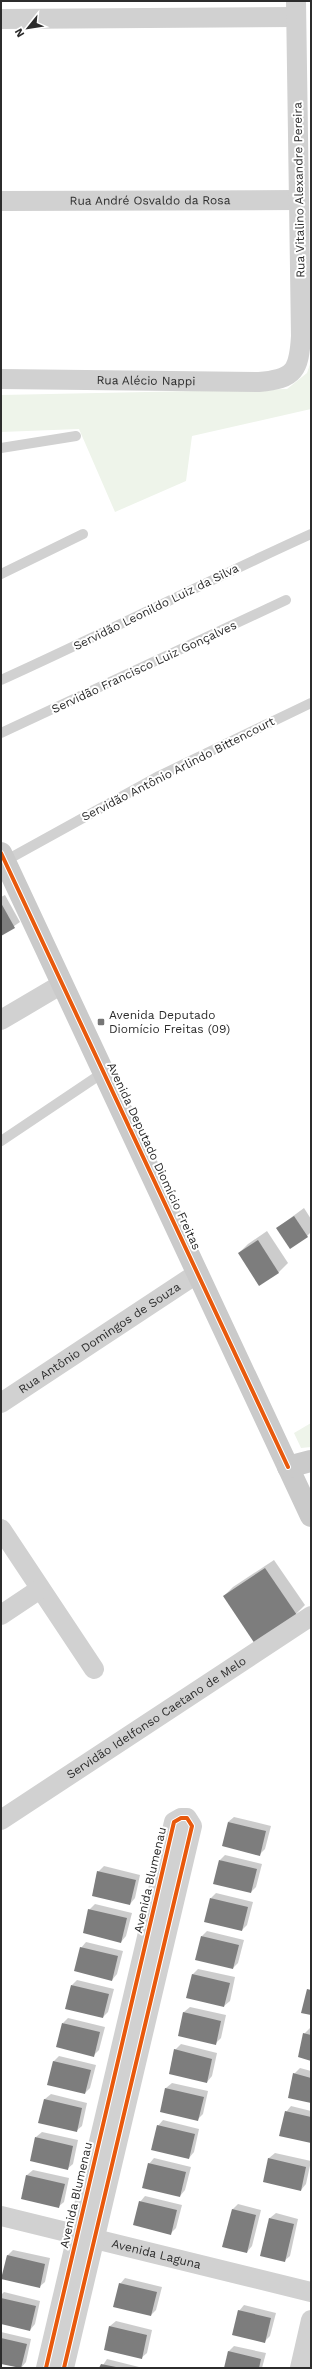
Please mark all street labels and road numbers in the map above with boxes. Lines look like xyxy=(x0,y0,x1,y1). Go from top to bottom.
street label: Rua Vitalino Alexandre Pereira xyxy=(290,102,308,278)
street label: Rua André Osvaldo da Rosa xyxy=(70,193,231,208)
street label: Rua Alécio Nappi xyxy=(96,373,196,388)
street label: Servidão Leonildo Luiz da Silva xyxy=(71,561,241,653)
street label: Servidão Francisco Luiz Gonçalves xyxy=(49,618,239,716)
street label: Servidão Antônio Arlindo Bittencourt xyxy=(79,714,277,824)
street label: Avenida Deputado Diomício Freitas xyxy=(104,1060,204,1252)
street label: Rua Antônio Domingos de Souza xyxy=(16,1279,183,1396)
street label: Servidão Idelfonso Caetano de Melo xyxy=(64,1654,249,1782)
street label: Avenida Blumenau xyxy=(131,1826,169,1934)
street label: Avenida Blumenau xyxy=(57,2141,95,2249)
street label: Avenida Laguna xyxy=(110,2236,203,2272)

